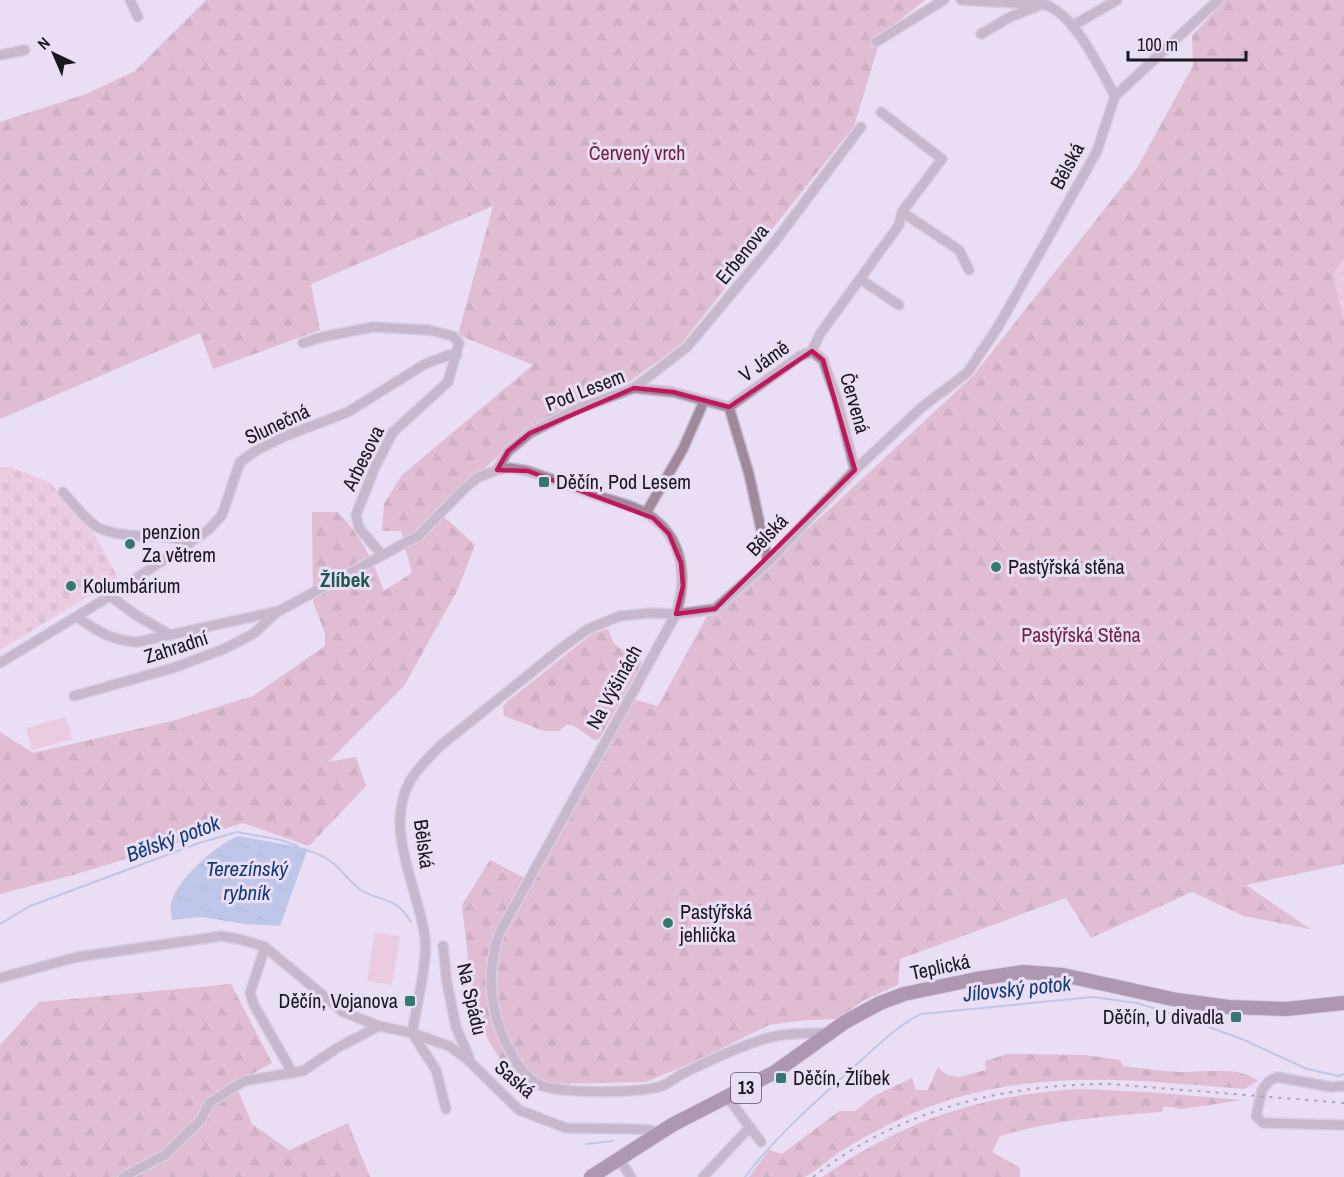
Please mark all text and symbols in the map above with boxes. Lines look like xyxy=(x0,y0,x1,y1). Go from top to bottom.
north arrow xyxy=(24,24,84,84)
scale bar xyxy=(1128,24,1246,62)
text: N xyxy=(33,32,55,54)
text: 100 m xyxy=(1137,32,1178,57)
street label: Bělská xyxy=(1043,138,1090,194)
park label: Červený vrch xyxy=(589,139,685,166)
street label: Erbenova xyxy=(709,218,774,289)
street label: V Jámě xyxy=(733,334,794,388)
street label: Pod Lesem xyxy=(541,362,628,417)
street label: Červená xyxy=(834,369,877,436)
street label: Slunečná xyxy=(240,397,313,450)
street label: Arbesova xyxy=(335,421,390,496)
place label: Děčín, Pod Lesem xyxy=(556,468,691,495)
marker: Děčín, Pod Lesem xyxy=(537,475,551,489)
street label: Bělská xyxy=(740,508,793,562)
place label: penzion Za větrem xyxy=(142,518,216,568)
marker: penzion Za větrem xyxy=(123,537,137,551)
place label: Pastýřská stěna xyxy=(1008,553,1125,580)
marker: Pastýřská stěna xyxy=(989,560,1003,574)
district label: Žlíbek xyxy=(320,565,370,594)
place label: Kolumbárium xyxy=(83,572,181,599)
marker: Kolumbárium xyxy=(64,579,78,593)
park label: Pastýřská Stěna xyxy=(1021,621,1141,648)
street label: Zahradní xyxy=(140,623,212,670)
street label: Na Výšinách xyxy=(579,640,648,734)
water label: Bělský potok xyxy=(122,808,225,869)
street label: Bělská xyxy=(408,818,441,870)
water label: Terezínský rybník xyxy=(206,854,289,907)
place label: Pastýřská jehlička xyxy=(679,898,752,948)
marker: Pastýřská jehlička xyxy=(661,916,675,930)
street label: Teplická xyxy=(908,947,972,986)
street label: Na Spádu xyxy=(451,960,494,1037)
water label: Jílovský potok xyxy=(961,968,1074,1009)
place label: Děčín, Vojanova xyxy=(279,987,398,1014)
marker: Děčín, Vojanova xyxy=(403,994,417,1008)
place label: Děčín, U divadla xyxy=(1103,1003,1224,1030)
marker: Děčín, U divadla xyxy=(1229,1010,1243,1024)
street label: Saská xyxy=(489,1053,541,1104)
place label: Děčín, Žlíbek xyxy=(793,1064,890,1091)
marker: Děčín, Žlíbek xyxy=(774,1071,788,1085)
road number: 13 xyxy=(731,1073,761,1103)

